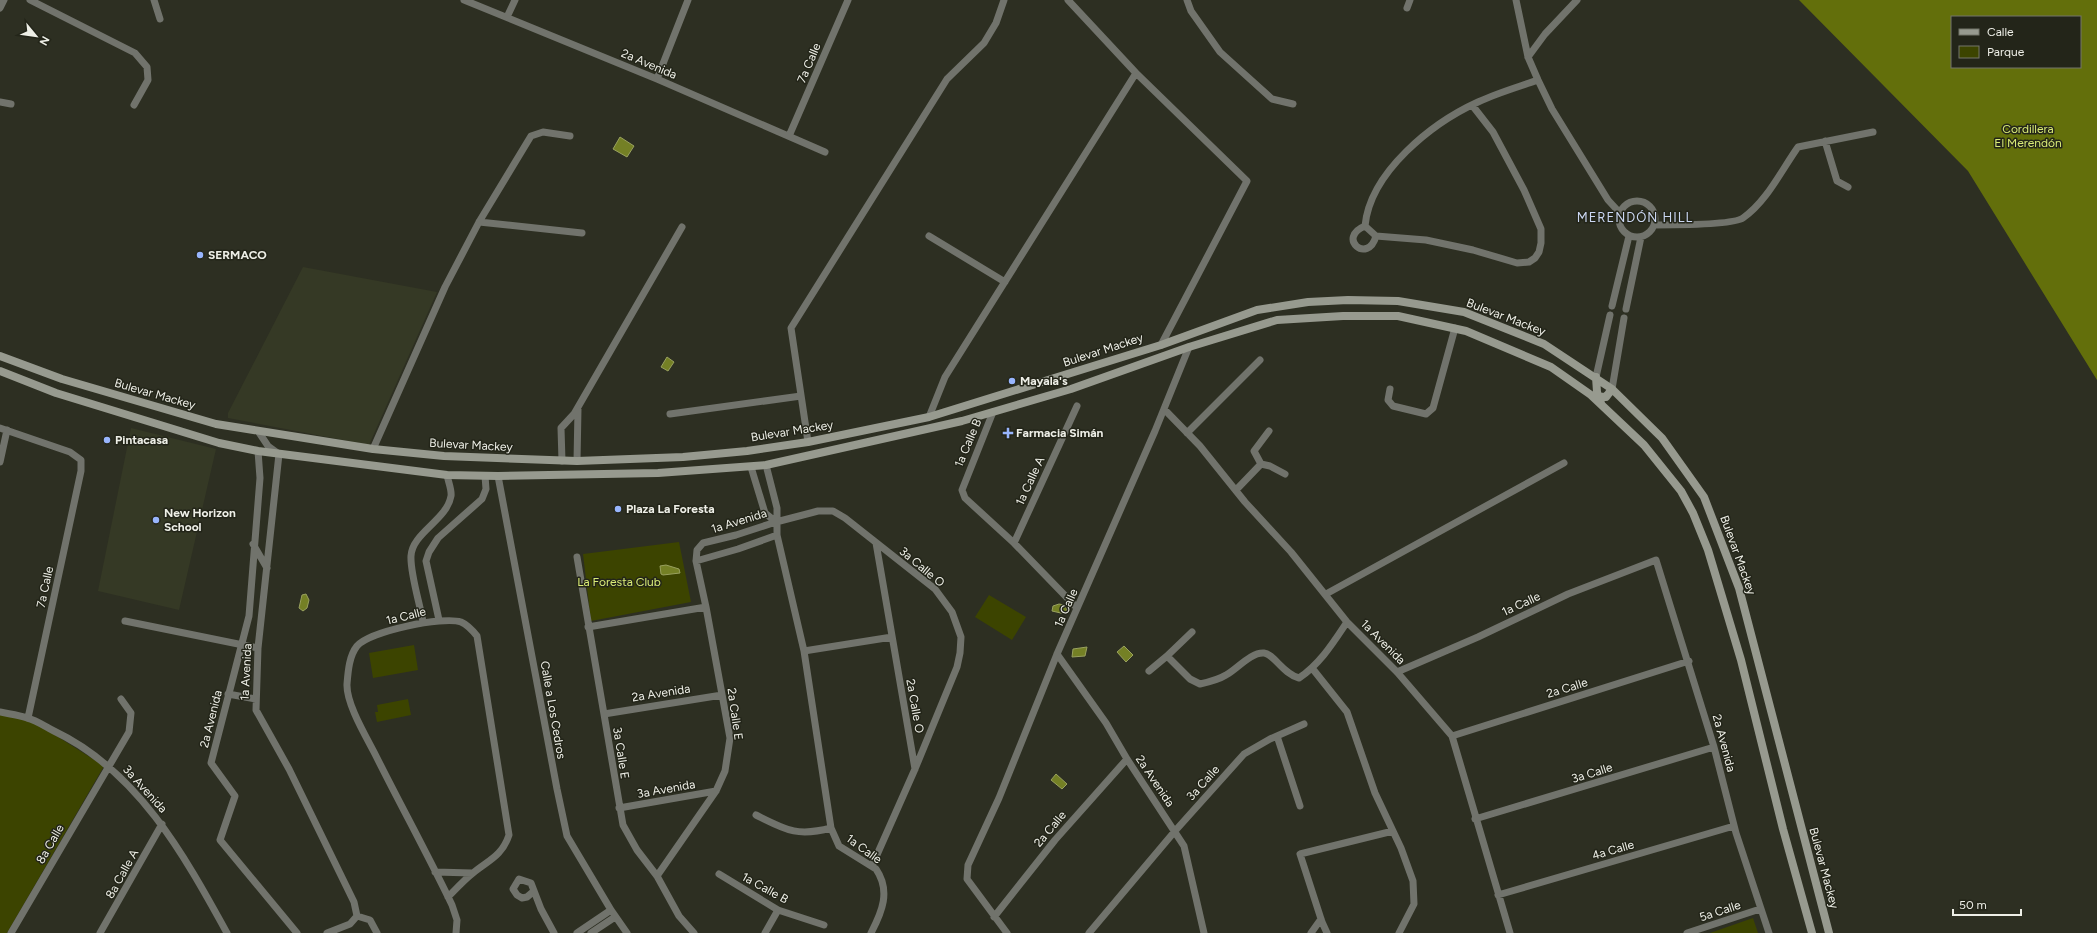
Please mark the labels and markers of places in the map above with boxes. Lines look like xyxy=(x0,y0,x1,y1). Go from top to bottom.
place label: SERMACO xyxy=(208,248,267,262)
marker: SERMACO xyxy=(195,250,205,260)
place label: Mayala's xyxy=(1020,374,1068,388)
marker: Mayala's xyxy=(1007,376,1017,386)
place label: Farmacia Simán xyxy=(1016,426,1104,440)
marker: Farmacia Simán xyxy=(1003,428,1013,438)
place label: Pintacasa xyxy=(115,433,168,447)
marker: Pintacasa xyxy=(102,435,112,445)
place label: Plaza La Foresta xyxy=(626,502,715,516)
marker: Plaza La Foresta xyxy=(613,504,623,514)
place label: New Horizon School xyxy=(164,506,236,534)
marker: New Horizon School xyxy=(151,515,161,525)

